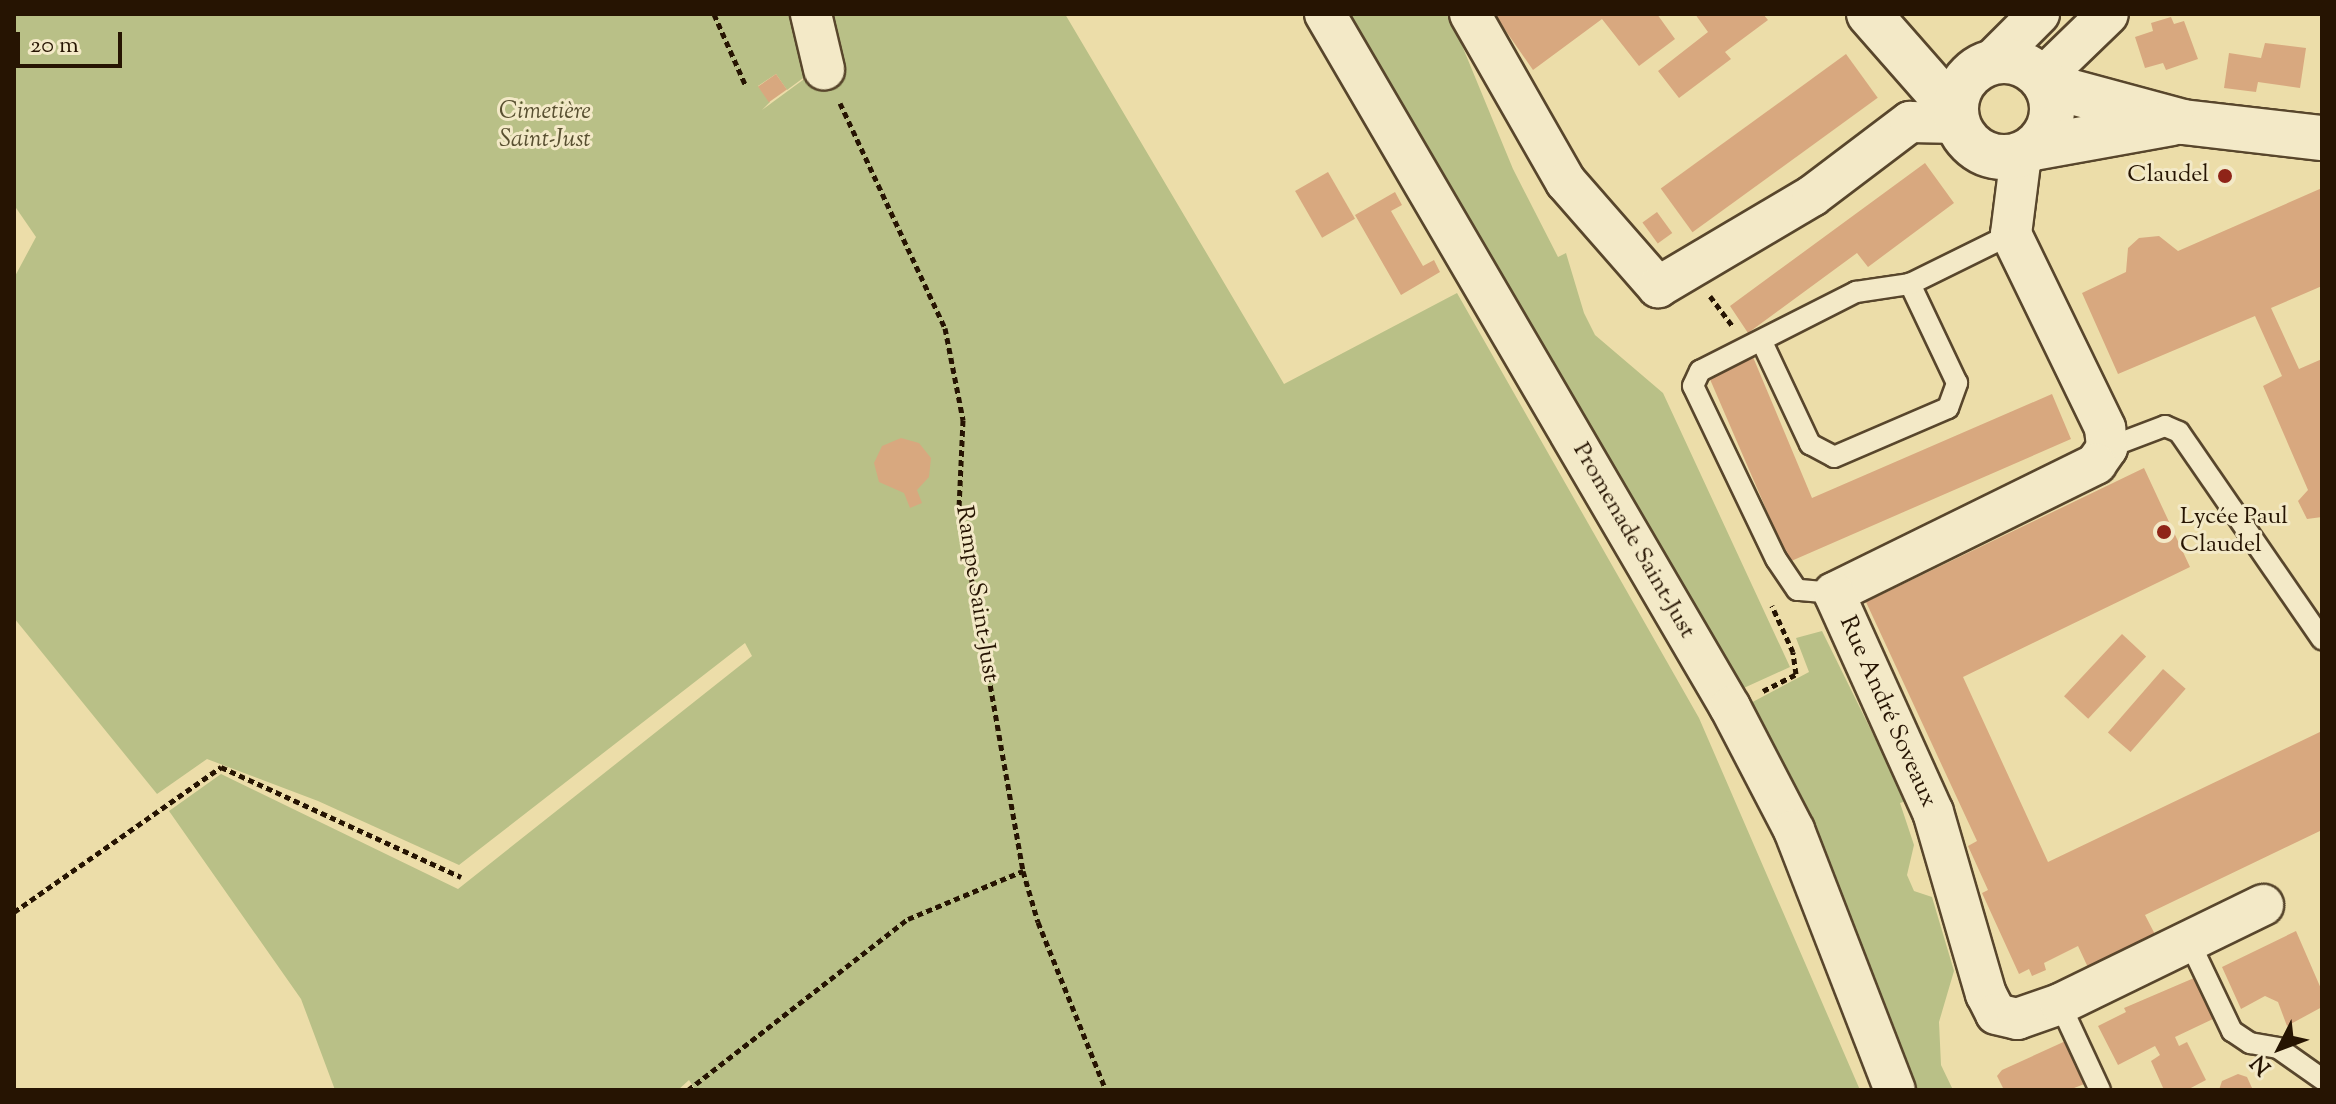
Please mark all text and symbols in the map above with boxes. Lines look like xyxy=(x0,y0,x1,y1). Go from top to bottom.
scale bar xyxy=(20,16,126,66)
text: 20 m xyxy=(30,29,79,63)
park label: Cimetière Saint-Just xyxy=(499,99,591,155)
place label: Claudel xyxy=(2127,162,2209,190)
marker: Claudel xyxy=(2216,167,2234,185)
street label: Promenade Saint-Just xyxy=(1565,438,1701,644)
street label: Rampe Saint-Just xyxy=(948,504,1004,684)
place label: Lycée Paul Claudel xyxy=(2180,504,2288,560)
marker: Lycée Paul Claudel xyxy=(2155,523,2173,541)
street label: Rue André Soveaux xyxy=(1832,612,1942,812)
north arrow xyxy=(2240,1008,2320,1088)
text: N xyxy=(2244,1047,2280,1081)

